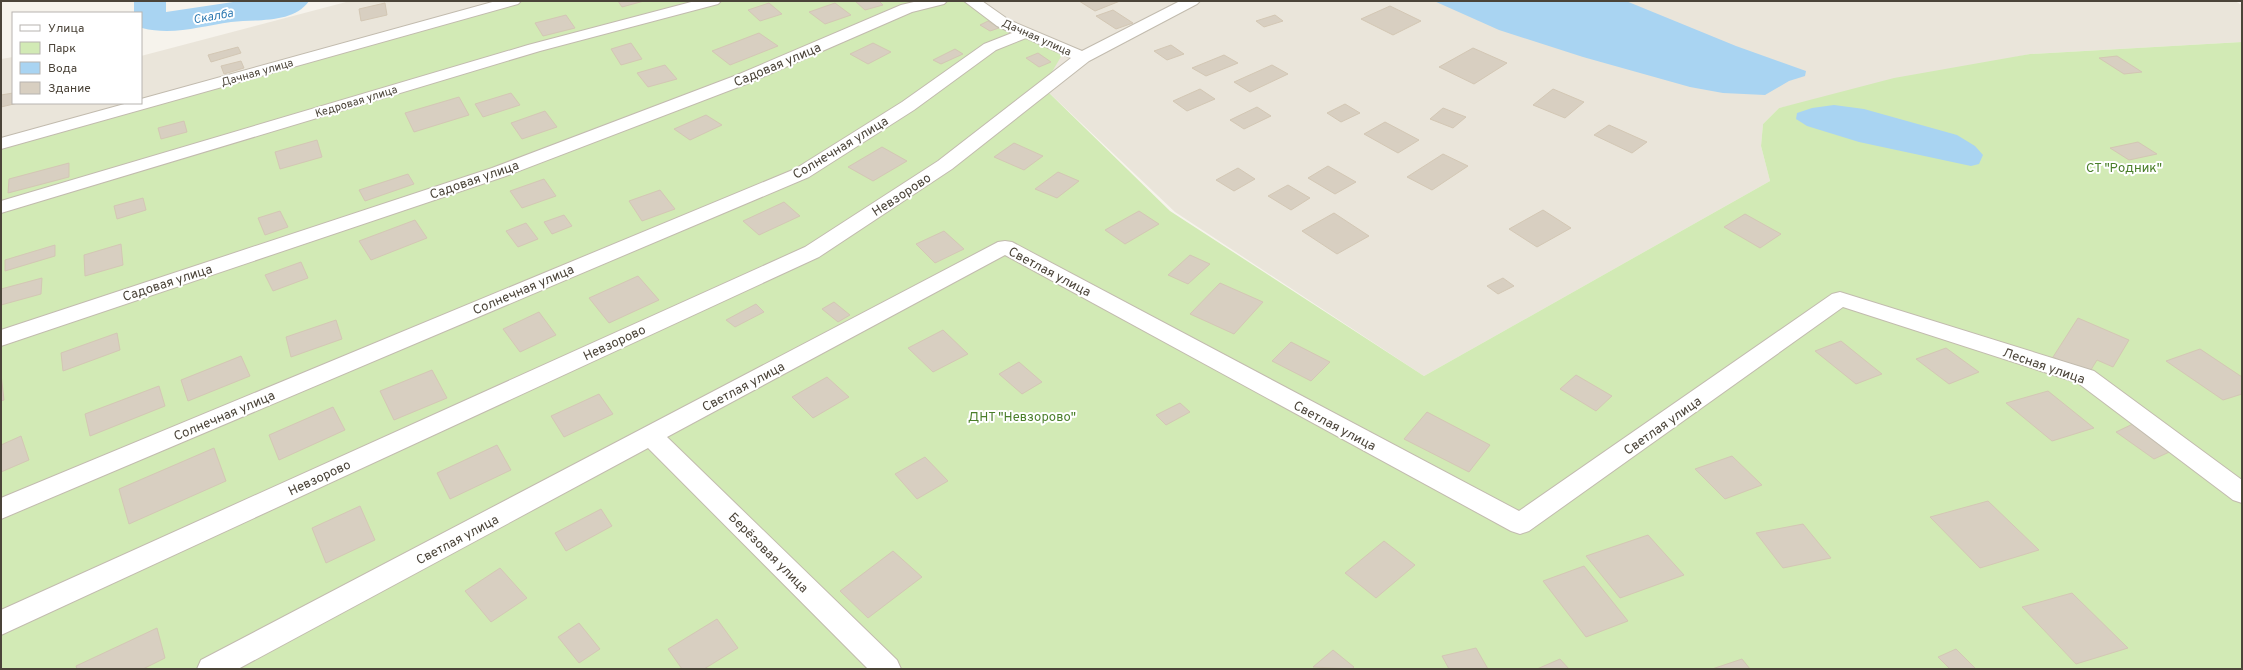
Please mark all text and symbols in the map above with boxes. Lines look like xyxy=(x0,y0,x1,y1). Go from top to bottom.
water label: Скалба xyxy=(192,5,235,28)
legend xyxy=(12,12,142,104)
street label: Дачная улица xyxy=(1000,16,1074,60)
text: Улица xyxy=(48,21,84,37)
street label: Садовая улица xyxy=(732,40,824,91)
text: Парк xyxy=(48,41,76,57)
street label: Дачная улица xyxy=(220,56,295,90)
text: Вода xyxy=(48,61,77,77)
text: Здание xyxy=(48,81,91,97)
street label: Кедровая улица xyxy=(313,83,399,121)
street label: Солнечная улица xyxy=(790,114,892,184)
street label: Садовая улица xyxy=(428,158,521,204)
park label: СТ "Родник" xyxy=(2086,161,2162,177)
street label: Невзорово xyxy=(870,171,935,221)
street label: Светлая улица xyxy=(1005,244,1093,301)
street label: Садовая улица xyxy=(121,262,214,306)
street label: Солнечная улица xyxy=(471,262,577,319)
street label: Невзорово xyxy=(581,322,649,365)
street label: Лесная улица xyxy=(2000,345,2087,388)
street label: Светлая улица xyxy=(700,359,788,416)
street label: Солнечная улица xyxy=(172,388,278,445)
street label: Светлая улица xyxy=(1621,394,1705,459)
street label: Светлая улица xyxy=(1290,398,1378,455)
park label: ДНТ "Невзорово" xyxy=(968,410,1076,426)
street label: Невзорово xyxy=(286,457,354,500)
street label: Берёзовая улица xyxy=(724,510,811,597)
street label: Светлая улица xyxy=(414,512,502,569)

